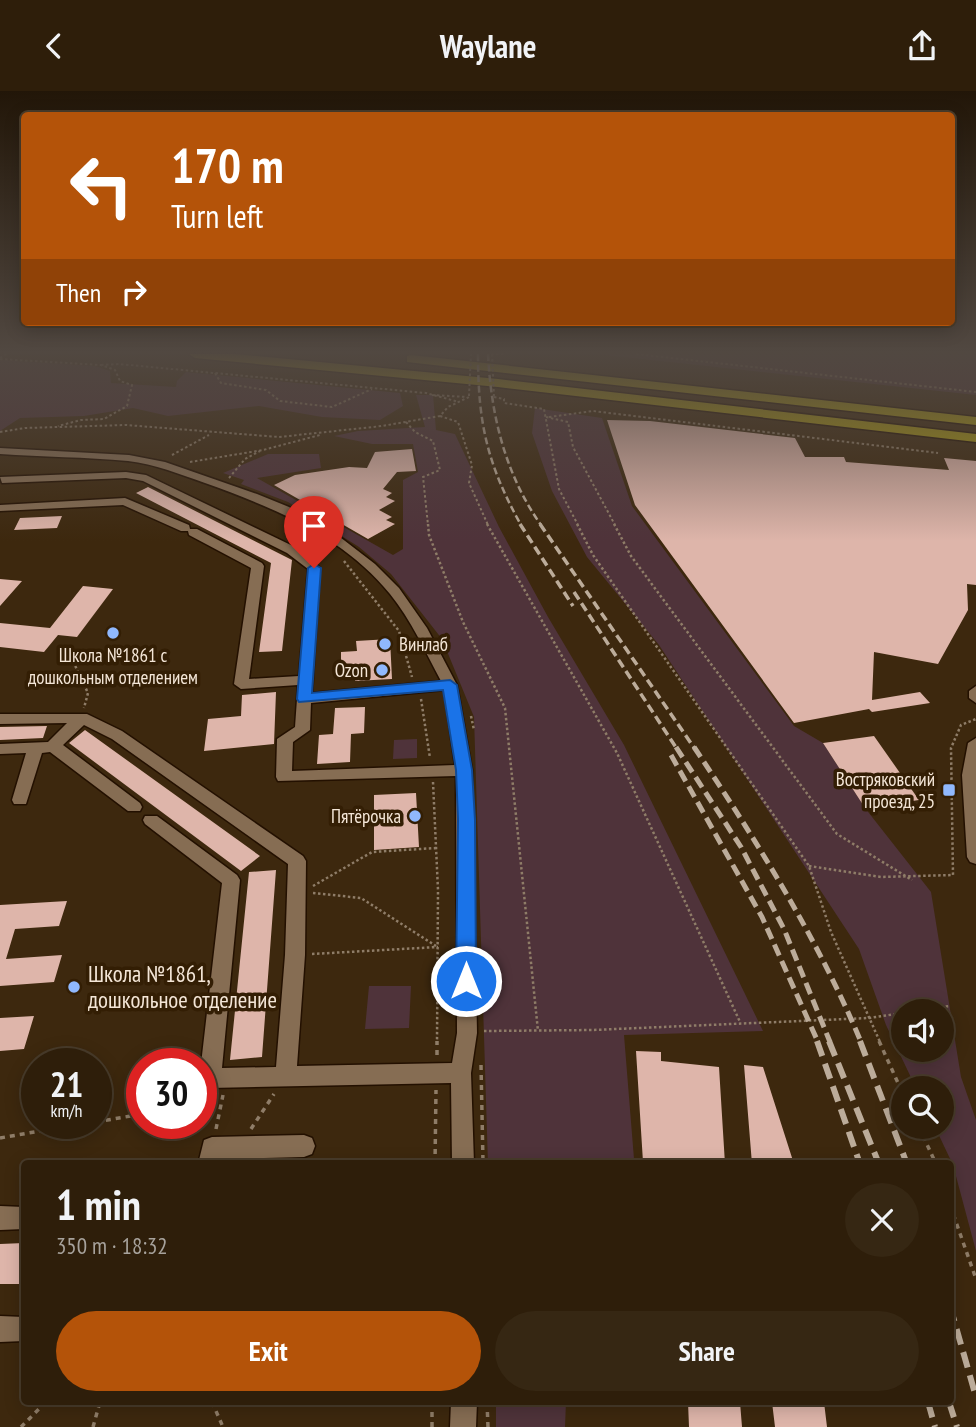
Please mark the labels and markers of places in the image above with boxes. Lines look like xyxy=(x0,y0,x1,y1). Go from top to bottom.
pin xyxy=(284,496,344,568)
marker: Школа №1861 с дошкольным отделением xyxy=(105,625,121,641)
place label: Винлаб xyxy=(399,632,448,656)
marker: Винлаб xyxy=(377,636,393,652)
place label: Школа №1861 с дошкольным отделением xyxy=(28,643,198,689)
place label: Ozon xyxy=(335,658,368,682)
marker: Ozon xyxy=(374,662,390,678)
place label: Востряковский проезд, 25 xyxy=(836,767,935,813)
marker: Востряковский проезд, 25 xyxy=(941,782,957,798)
place label: Пятёрочка xyxy=(331,804,401,828)
marker: Пятёрочка xyxy=(407,808,423,824)
place label: Школа №1861, дошкольное отделение xyxy=(88,959,277,1014)
marker: Школа №1861, дошкольное отделение xyxy=(66,979,82,995)

